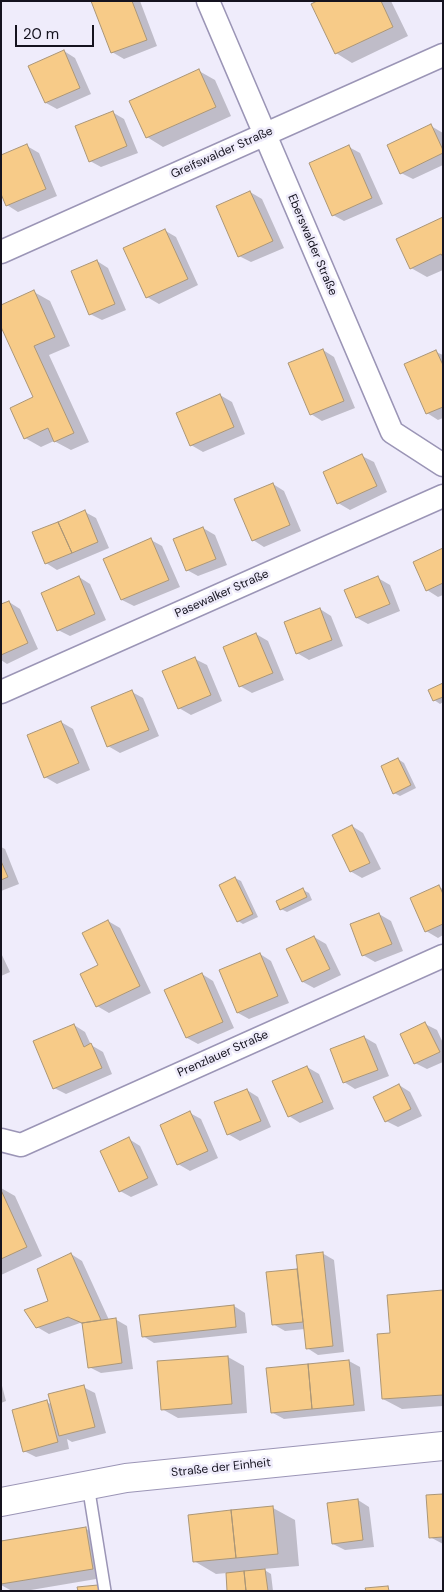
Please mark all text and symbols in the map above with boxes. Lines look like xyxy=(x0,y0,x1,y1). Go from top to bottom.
scale bar xyxy=(18,15,96,47)
text: 20 m xyxy=(23,24,59,44)
street label: Greifswalder Straße xyxy=(169,124,275,182)
street label: Eberswalder Straße xyxy=(284,192,340,298)
street label: Pasewalker Straße xyxy=(173,567,271,621)
street label: Prenzlauer Straße xyxy=(175,1027,271,1081)
street label: Straße der Einheit xyxy=(170,1456,272,1480)

